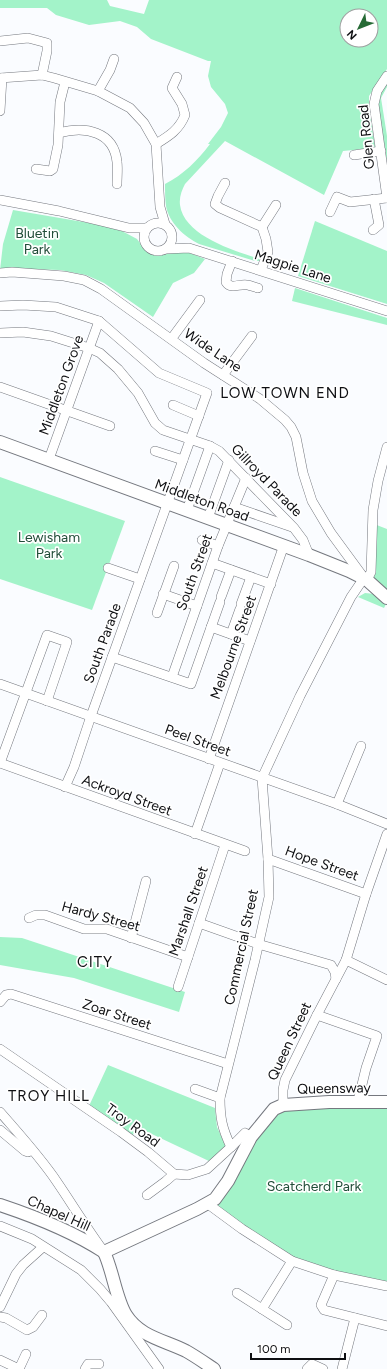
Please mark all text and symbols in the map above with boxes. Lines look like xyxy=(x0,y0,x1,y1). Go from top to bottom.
north arrow xyxy=(339,8,379,48)
text: N xyxy=(344,27,360,42)
street label: Glen Road xyxy=(355,104,378,170)
park label: Bluetin Park xyxy=(15,225,59,258)
street label: Magpie Lane xyxy=(252,246,334,287)
street label: Wide Lane xyxy=(181,325,245,376)
street label: Middleton Grove xyxy=(36,333,88,437)
district label: LOW TOWN END xyxy=(220,384,350,402)
street label: Gillroyd Parade xyxy=(228,440,306,520)
street label: Middleton Road xyxy=(152,476,251,525)
park label: Lewisham Park xyxy=(18,529,80,562)
street label: South Street xyxy=(173,532,216,613)
street label: Melbourne Street xyxy=(207,593,260,702)
street label: South Parade xyxy=(80,601,125,686)
street label: Peel Street xyxy=(163,721,233,760)
street label: Ackroyd Street xyxy=(80,771,174,820)
street label: Hope Street xyxy=(283,842,361,885)
street label: Marshall Street xyxy=(165,864,212,958)
street label: Commercial Street xyxy=(221,888,262,1007)
street label: Hardy Street xyxy=(60,898,142,935)
district label: CITY xyxy=(77,953,113,971)
street label: Zoar Street xyxy=(80,995,154,1034)
street label: Queen Street xyxy=(264,999,315,1083)
street label: Queensway xyxy=(297,1079,372,1098)
district label: TROY HILL xyxy=(8,1087,90,1105)
street label: Troy Road xyxy=(102,1100,163,1151)
park label: Scatcherd Park xyxy=(267,1178,362,1195)
street label: Chapel Hill xyxy=(25,1192,93,1235)
scale bar xyxy=(251,1335,345,1361)
text: 100 m xyxy=(257,1342,291,1356)

